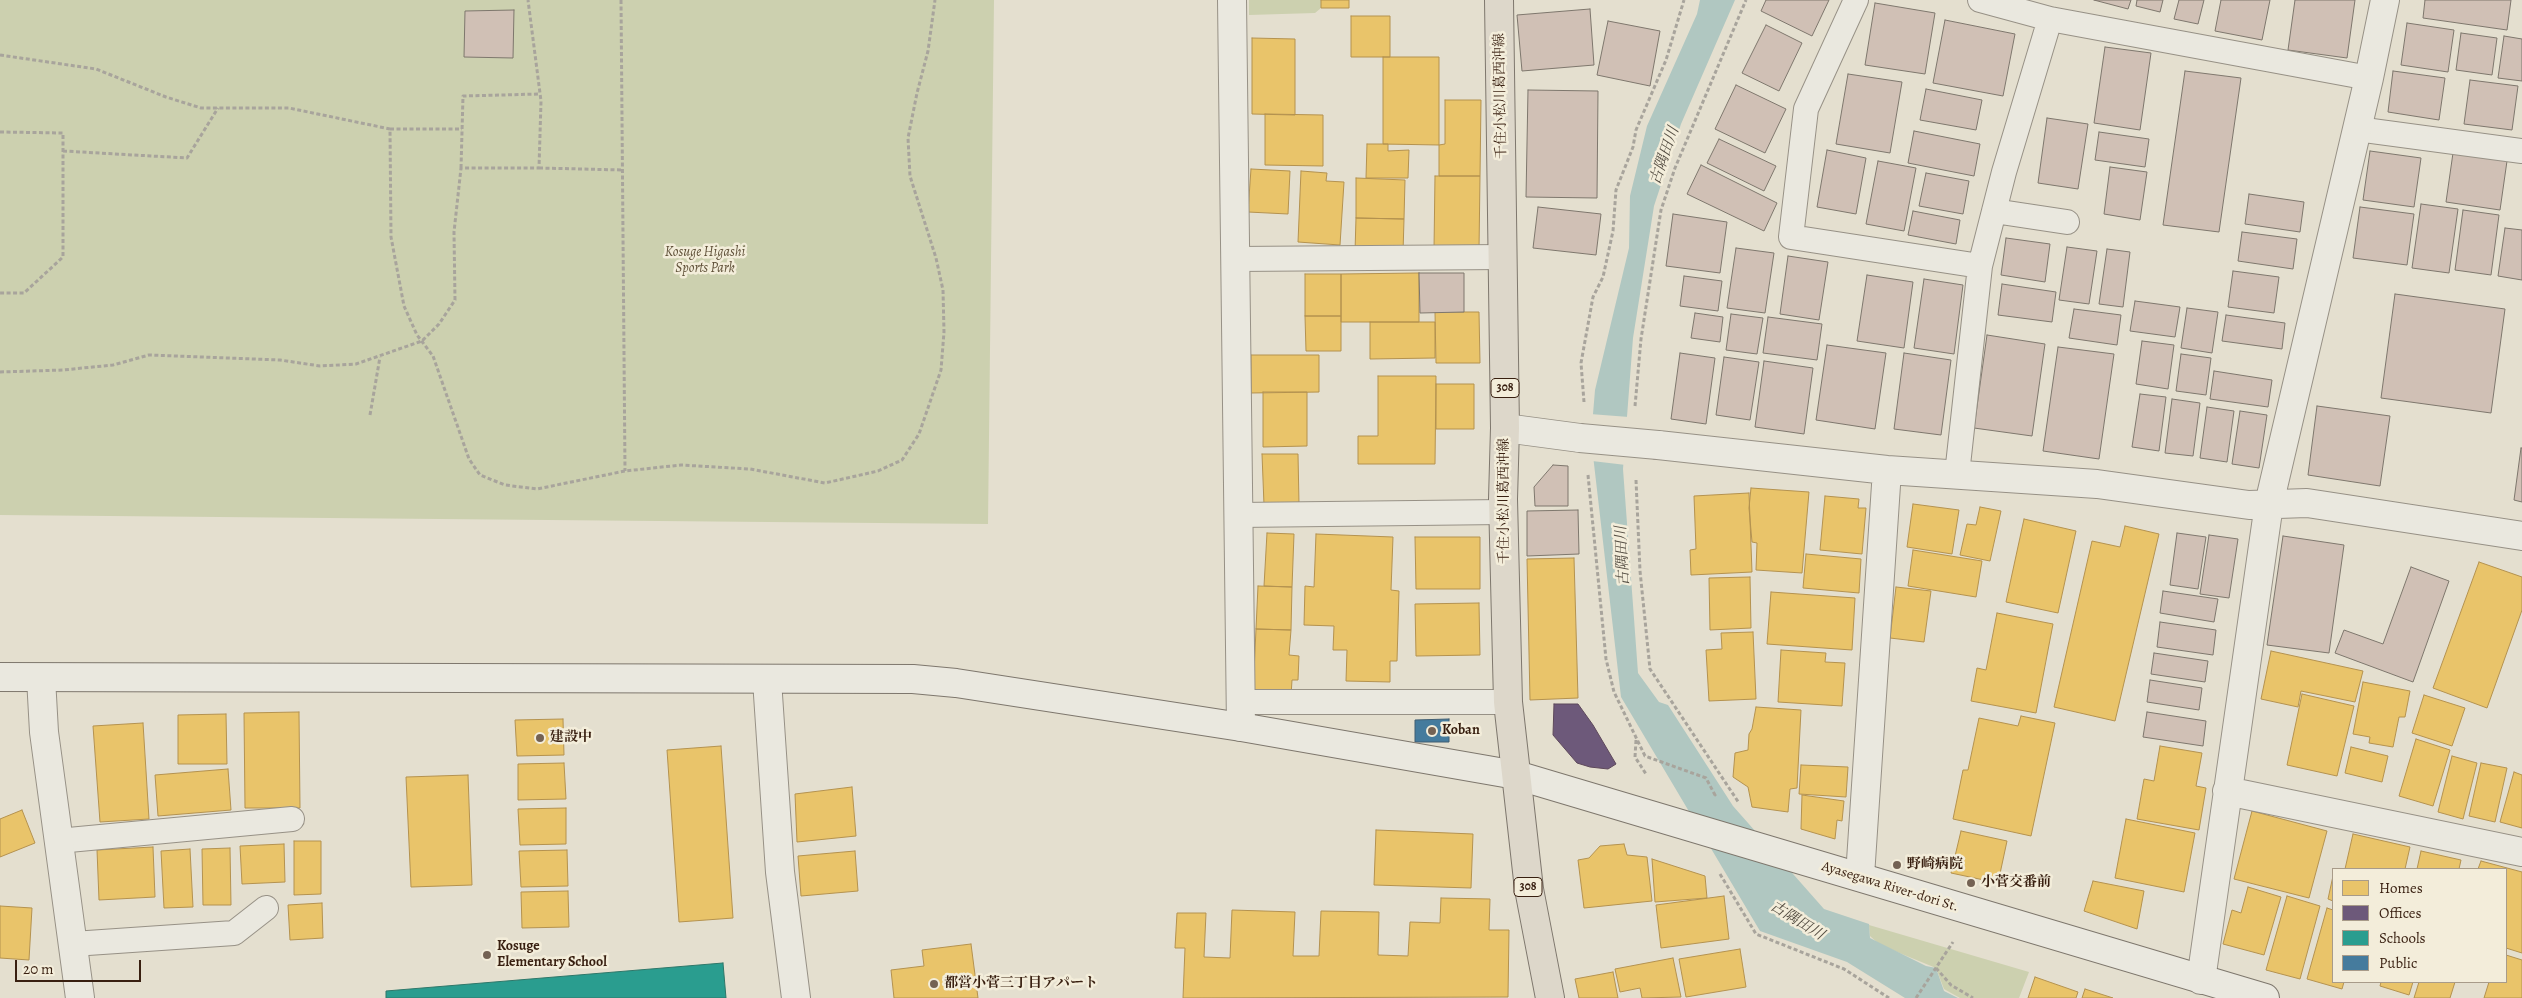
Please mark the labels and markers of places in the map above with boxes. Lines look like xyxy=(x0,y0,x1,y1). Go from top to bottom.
place label: Koban xyxy=(1442,723,1480,739)
marker: Koban xyxy=(1426,725,1438,737)
place label: 建設中 xyxy=(550,730,592,746)
marker: 建設中 xyxy=(534,732,546,744)
place label: 野崎病院 xyxy=(1907,857,1963,873)
marker: 野崎病院 xyxy=(1891,859,1903,871)
place label: 小菅交番前 xyxy=(1981,875,2051,891)
marker: 小菅交番前 xyxy=(1965,877,1977,889)
place label: Kosuge Elementary School xyxy=(497,939,607,972)
marker: Kosuge Elementary School xyxy=(481,949,493,961)
place label: 都営小菅三丁目アパート xyxy=(944,976,1098,992)
marker: 都営小菅三丁目アパート xyxy=(928,978,940,990)

